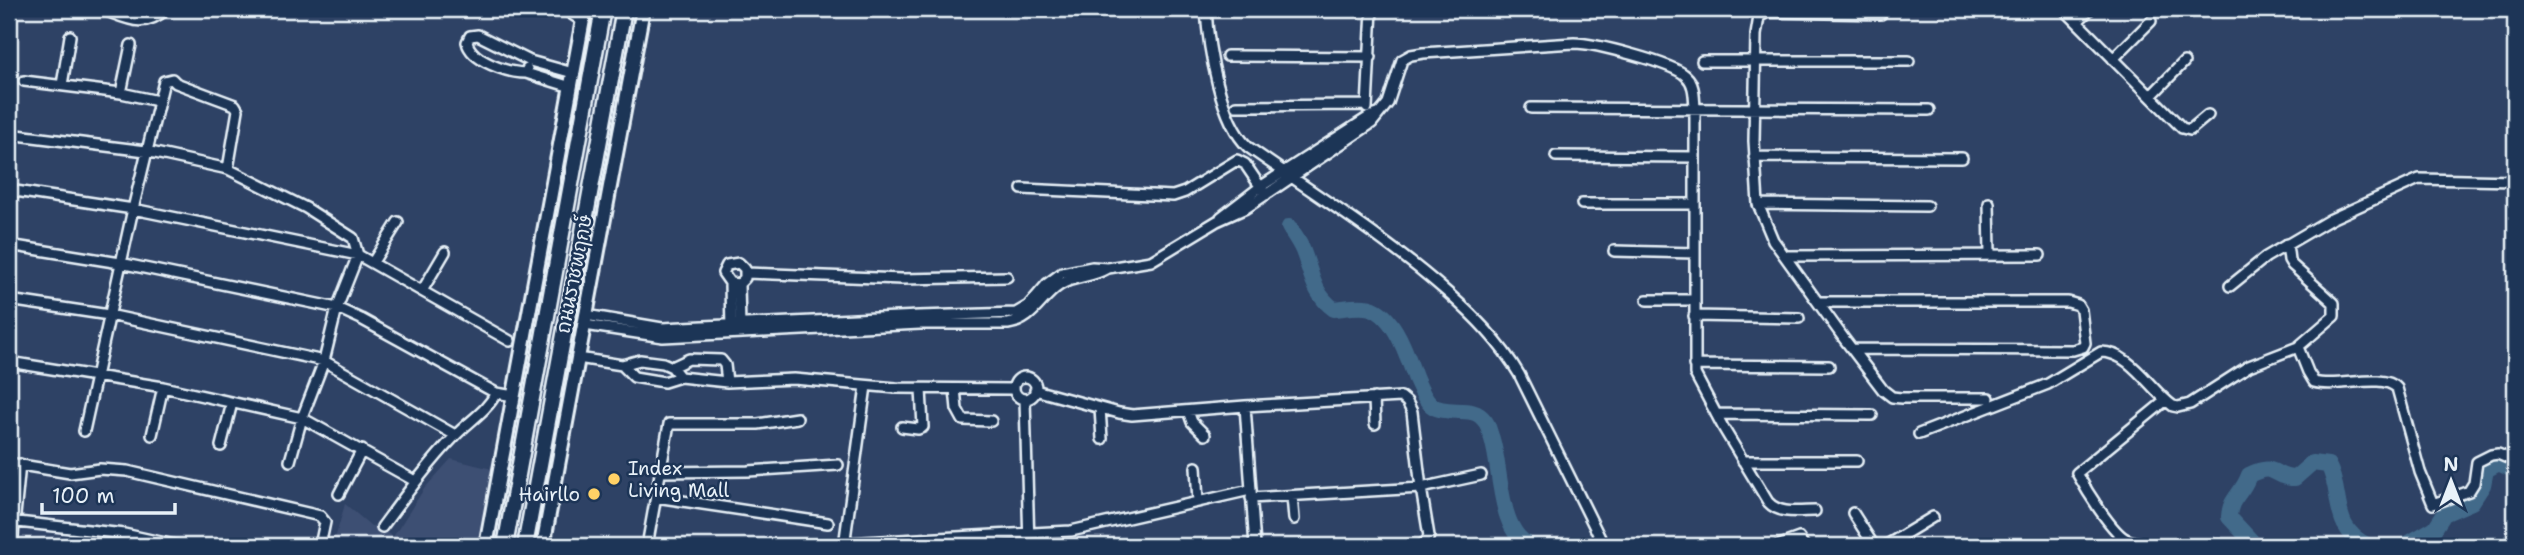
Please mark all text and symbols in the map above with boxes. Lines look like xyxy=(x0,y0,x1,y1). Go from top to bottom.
street label: ถนนราชพฤกษ์ xyxy=(550,212,598,335)
north arrow xyxy=(2416,447,2486,516)
text: N xyxy=(2443,452,2459,477)
place label: Index Living Mall xyxy=(628,456,730,503)
scale bar xyxy=(42,471,175,515)
marker: Index Living Mall xyxy=(606,471,622,487)
text: 100 m xyxy=(52,482,115,510)
place label: Hairllo xyxy=(518,482,580,507)
marker: Hairllo xyxy=(586,486,602,502)

